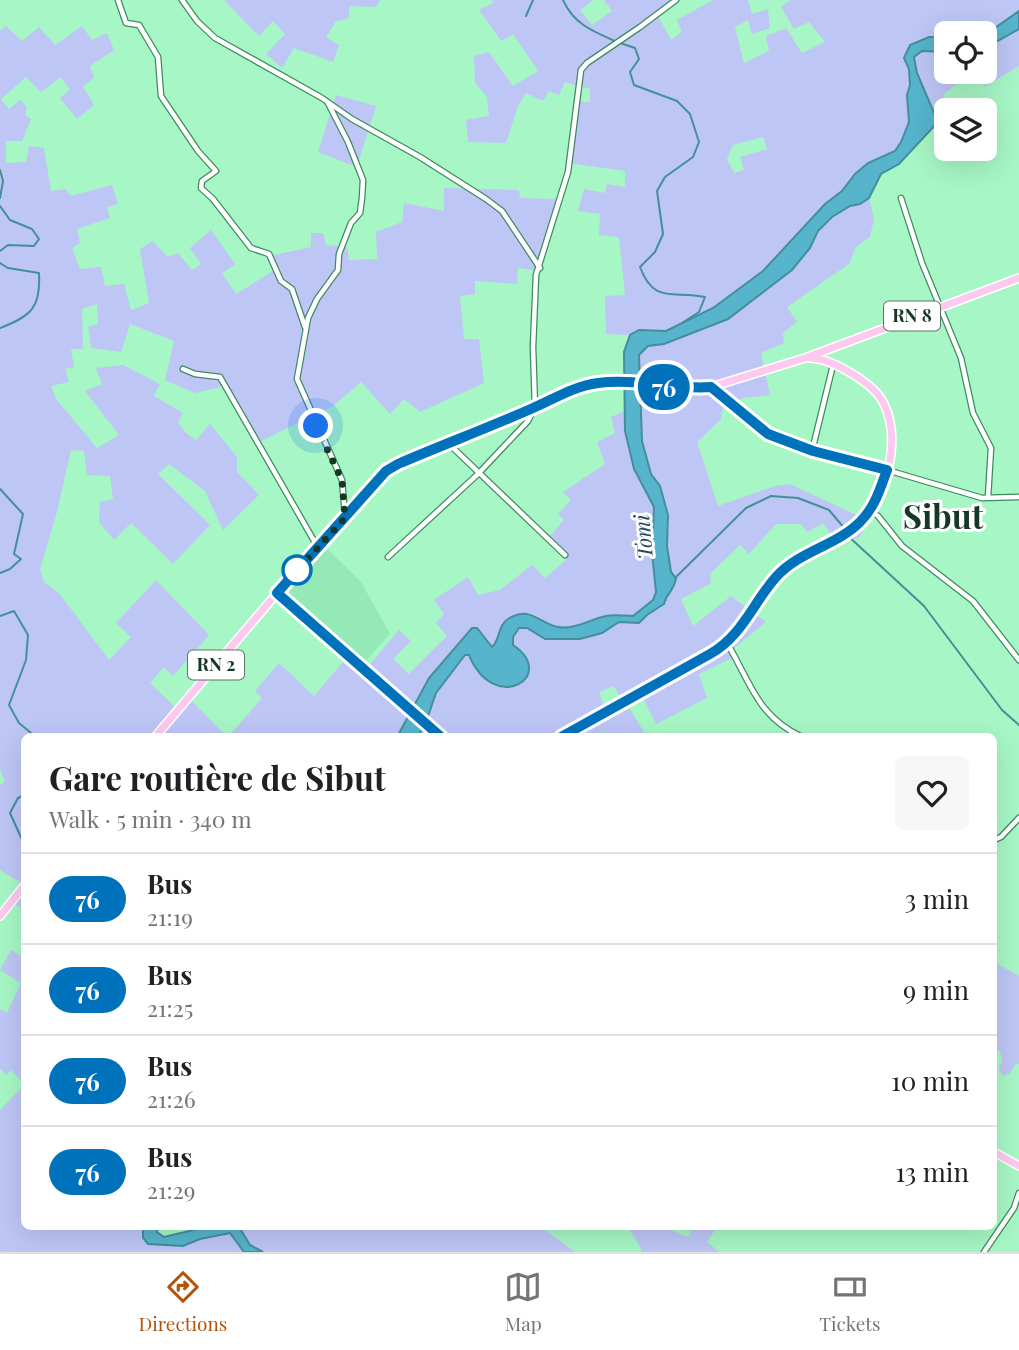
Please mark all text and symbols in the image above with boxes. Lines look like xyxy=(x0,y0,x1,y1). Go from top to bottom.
map controls xyxy=(934,21,997,161)
button: locate xyxy=(934,21,997,84)
button: layers xyxy=(934,98,997,161)
road number: RN 8 xyxy=(884,302,940,330)
line badge: 76 xyxy=(632,364,696,410)
text: 76 xyxy=(652,371,676,403)
your location xyxy=(298,408,333,443)
district label: Sibut xyxy=(903,493,984,537)
water label: Tomi xyxy=(626,513,658,561)
unlabelled marker xyxy=(282,555,312,585)
road number: RN 2 xyxy=(188,650,244,680)
text: Gare routière de Sibut xyxy=(49,755,386,799)
button: heart xyxy=(895,756,969,830)
text: Walk · 5 min · 340 m xyxy=(49,803,252,834)
text: Bus xyxy=(147,866,192,901)
text: 3 min xyxy=(905,881,969,916)
text: 76 xyxy=(75,883,100,915)
text: 21:19 xyxy=(147,901,193,932)
text: Bus xyxy=(147,957,192,992)
text: 9 min xyxy=(903,972,969,1007)
text: 76 xyxy=(75,974,100,1006)
text: 21:25 xyxy=(147,992,193,1023)
text: Bus xyxy=(147,1048,192,1083)
text: 10 min xyxy=(891,1063,969,1098)
text: 76 xyxy=(75,1065,100,1097)
text: 21:26 xyxy=(147,1083,196,1114)
text: Bus xyxy=(147,1139,192,1174)
text: 13 min xyxy=(895,1154,969,1189)
text: 76 xyxy=(75,1156,100,1188)
text: 21:29 xyxy=(147,1174,195,1205)
tab: Directions xyxy=(138,1268,227,1336)
tab: Map xyxy=(504,1268,542,1336)
tab: Tickets xyxy=(819,1268,881,1336)

